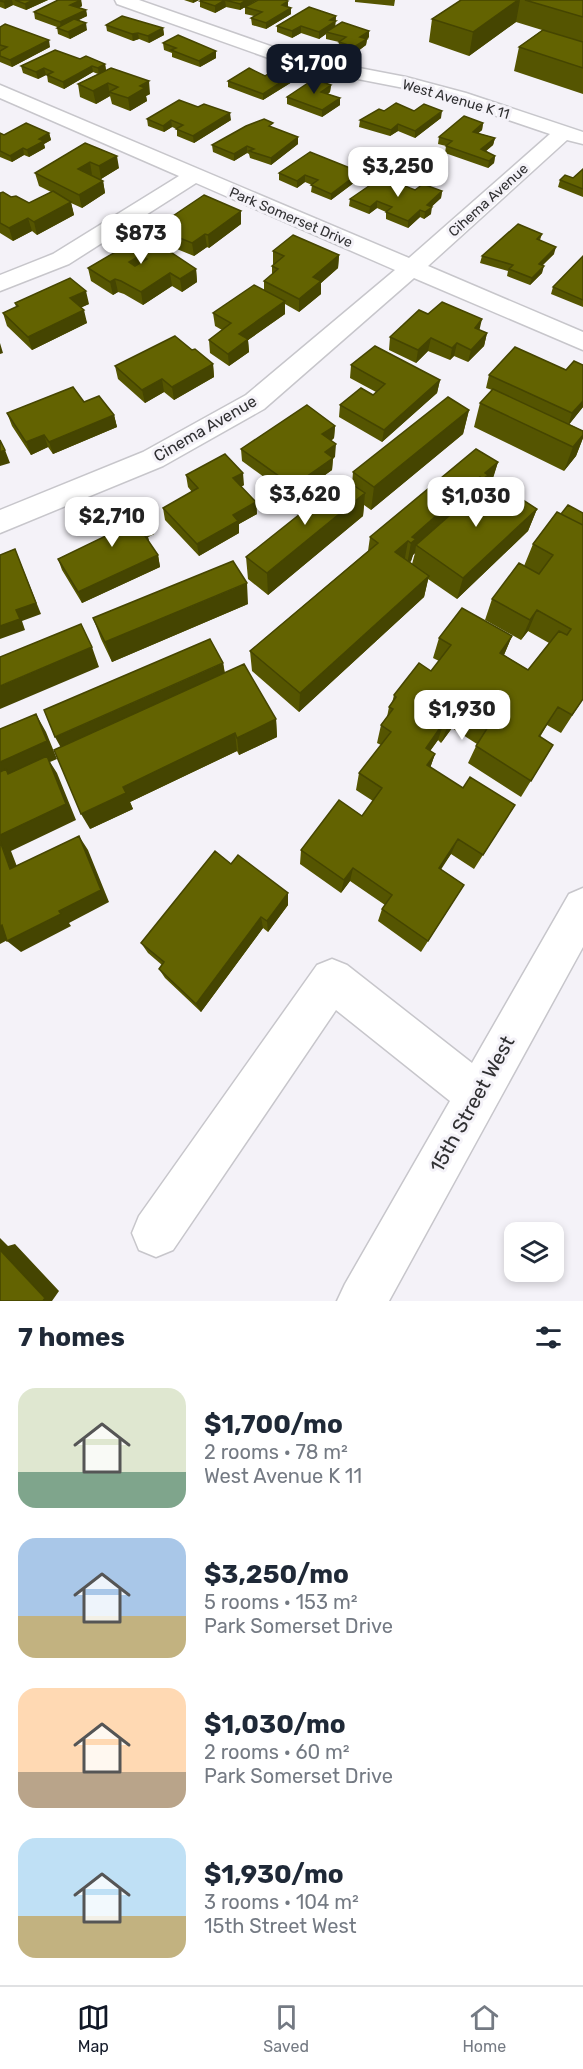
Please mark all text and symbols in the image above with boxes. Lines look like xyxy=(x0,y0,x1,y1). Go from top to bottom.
pin: $1,700 xyxy=(265,44,363,95)
text: $1,700 xyxy=(281,51,347,75)
street label: West Avenue K 11 xyxy=(400,76,511,123)
pin: $3,250 xyxy=(349,147,447,198)
text: $3,250 xyxy=(362,154,434,178)
street label: Cihema Avenue xyxy=(445,160,532,241)
street label: Park Somerset Drive xyxy=(227,184,355,251)
pin: $873 xyxy=(105,214,177,265)
text: $873 xyxy=(115,221,167,245)
street label: Cinema Avenue xyxy=(150,391,260,466)
pin: $3,620 xyxy=(256,475,354,526)
pin: $1,030 xyxy=(427,477,525,528)
text: $3,620 xyxy=(269,482,341,506)
text: $1,030 xyxy=(441,484,511,508)
pin: $2,710 xyxy=(63,497,161,548)
text: $2,710 xyxy=(79,504,145,528)
pin: $1,930 xyxy=(413,690,511,741)
text: $1,930 xyxy=(428,697,496,721)
street label: 15th Street West xyxy=(425,1031,520,1177)
map controls xyxy=(504,1222,564,1282)
button: layers xyxy=(504,1222,564,1282)
icon: filters xyxy=(532,1321,565,1354)
text: 7 homes xyxy=(18,1322,125,1353)
text: $1,700/mo xyxy=(204,1409,343,1440)
icon: home xyxy=(66,1412,138,1484)
text: 2 rooms · 78 m² xyxy=(204,1440,348,1464)
text: West Avenue K 11 xyxy=(204,1464,362,1488)
text: $3,250/mo xyxy=(204,1559,349,1590)
icon: home xyxy=(66,1562,138,1634)
text: 5 rooms · 153 m² xyxy=(204,1590,358,1614)
text: Park Somerset Drive xyxy=(204,1614,393,1638)
text: $1,030/mo xyxy=(204,1709,346,1740)
icon: home xyxy=(66,1712,138,1784)
text: 2 rooms · 60 m² xyxy=(204,1740,350,1764)
text: Park Somerset Drive xyxy=(204,1764,393,1788)
text: $1,930/mo xyxy=(204,1859,344,1890)
icon: home xyxy=(66,1862,138,1934)
text: 3 rooms · 104 m² xyxy=(204,1890,359,1914)
text: 15th Street West xyxy=(204,1914,357,1938)
tab: Map xyxy=(77,2001,110,2056)
tab: Saved xyxy=(263,2001,309,2056)
tab: Home xyxy=(462,2001,506,2056)

